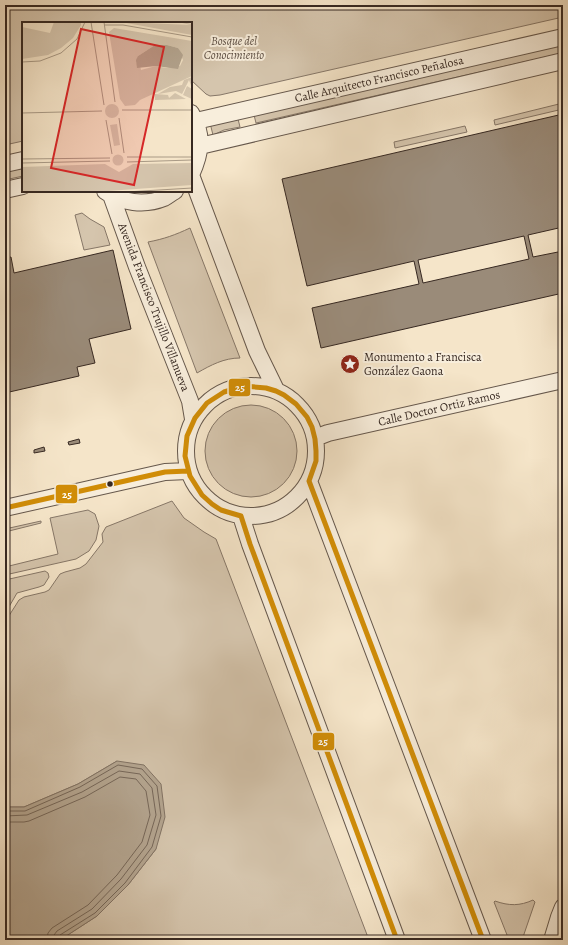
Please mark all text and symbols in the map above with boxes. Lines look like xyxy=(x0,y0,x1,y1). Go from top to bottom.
inset map xyxy=(22,22,192,192)
park label: Bosque del Conocimiento xyxy=(204,33,264,63)
street label: Calle Arquitecto Francisco Peñalosa xyxy=(293,52,465,106)
street label: Avenida Francisco Trujillo Villanueva xyxy=(114,219,194,394)
place label: Monumento a Francisca González Gaona xyxy=(364,349,482,379)
place icon: Monumento a Francisca González Gaona xyxy=(339,353,361,375)
line badge: 25 xyxy=(228,378,251,397)
text: 25 xyxy=(235,380,245,395)
street label: Calle Doctor Ortiz Ramos xyxy=(376,386,502,430)
unlabelled marker xyxy=(105,479,115,489)
line badge: 25 xyxy=(55,484,78,504)
text: 25 xyxy=(62,487,72,502)
line badge: 25 xyxy=(312,732,335,751)
text: 25 xyxy=(318,734,328,749)

